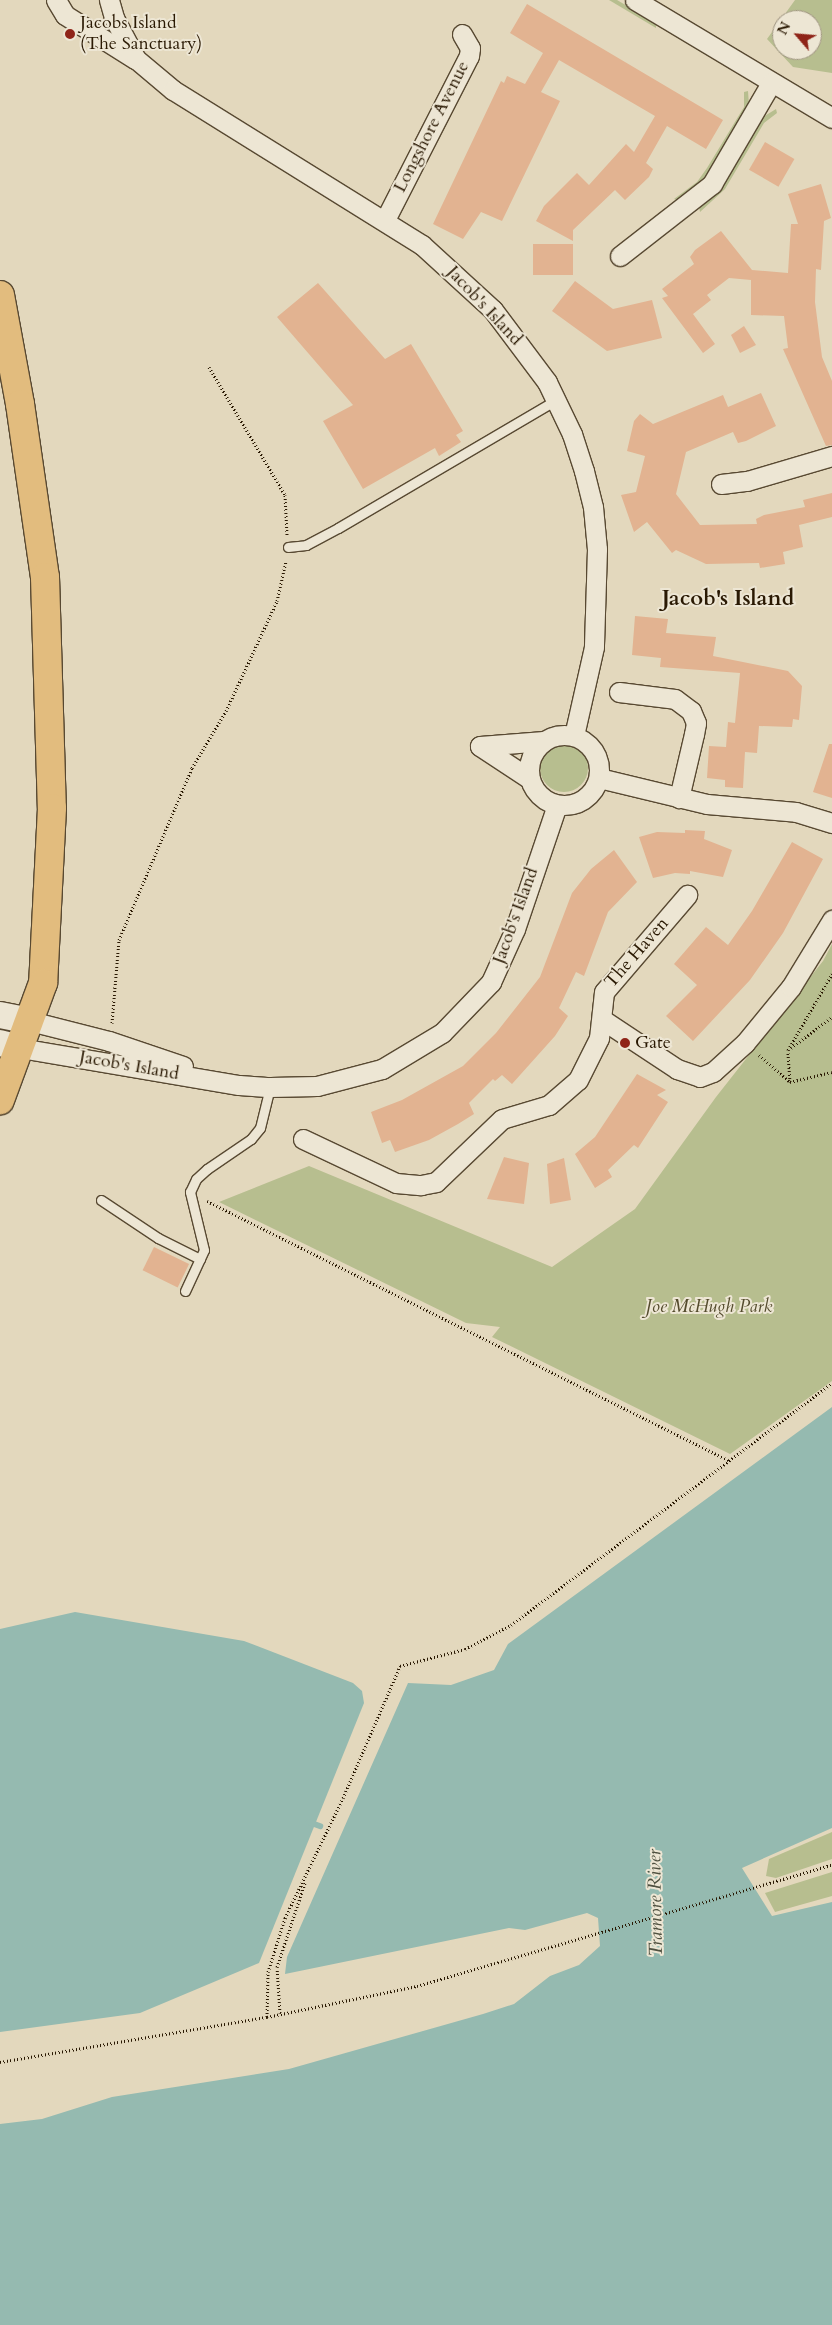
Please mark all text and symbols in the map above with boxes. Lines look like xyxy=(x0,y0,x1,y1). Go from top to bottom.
north arrow xyxy=(772,10,822,60)
place label: Jacobs Island (The Sanctuary) xyxy=(80,13,202,56)
text: N xyxy=(773,19,795,38)
marker: Jacobs Island (The Sanctuary) xyxy=(64,28,76,40)
street label: Longshore Avenue xyxy=(390,58,474,196)
street label: Jacob's Island xyxy=(442,262,526,350)
district label: Jacob's Island xyxy=(662,586,794,612)
street label: Jacob's Island xyxy=(489,865,543,967)
street label: The Haven xyxy=(600,913,674,993)
place label: Gate xyxy=(635,1032,671,1054)
marker: Gate xyxy=(619,1037,631,1049)
street label: Jacob's Island xyxy=(78,1047,180,1085)
park label: Joe McHugh Park xyxy=(646,1296,772,1318)
water label: Tramore River xyxy=(644,1849,668,1957)

